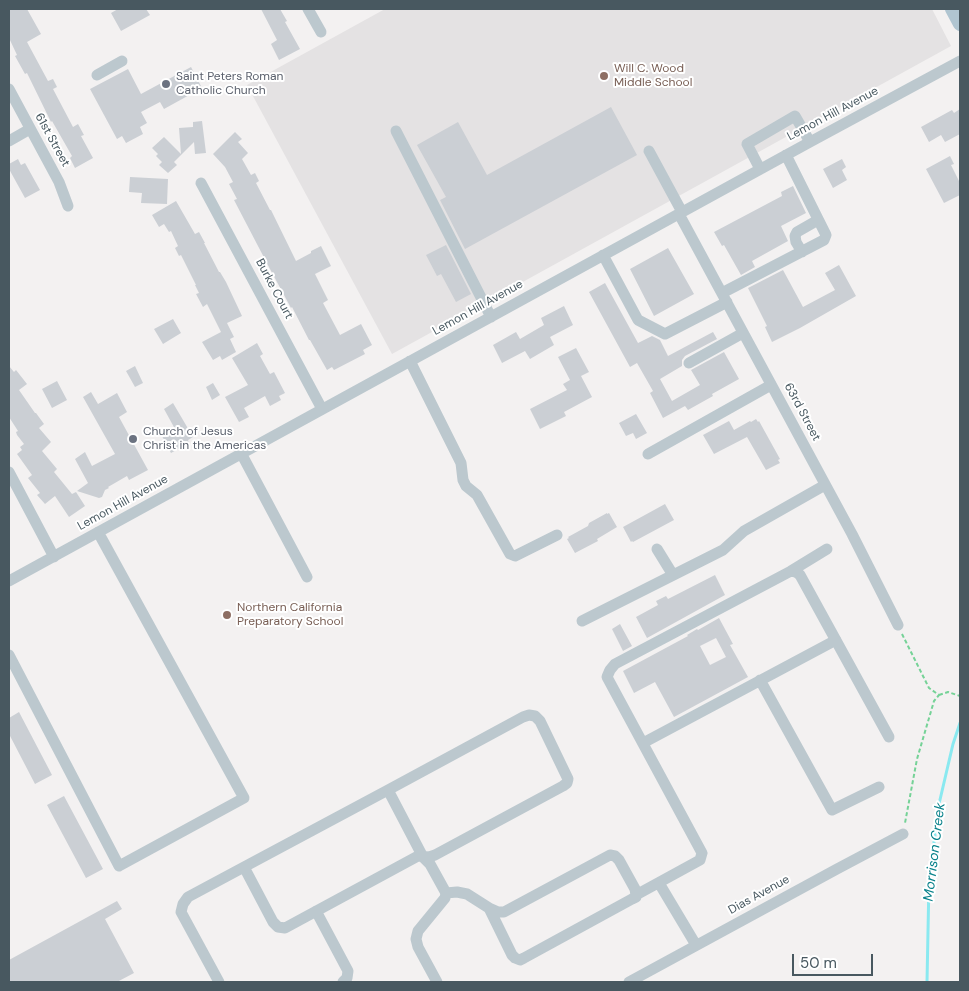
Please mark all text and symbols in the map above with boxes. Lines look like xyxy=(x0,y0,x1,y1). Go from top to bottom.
place label: Will C. Wood Middle School xyxy=(614,62,692,90)
place label: Saint Peters Roman Catholic Church xyxy=(176,70,283,98)
marker: Will C. Wood Middle School xyxy=(598,70,610,82)
marker: Saint Peters Roman Catholic Church xyxy=(160,78,172,90)
street label: Lemon Hill Avenue xyxy=(785,84,881,144)
street label: 61st Street xyxy=(31,111,73,169)
street label: Burke Court xyxy=(252,257,296,321)
street label: Lemon Hill Avenue xyxy=(430,277,526,339)
street label: 63rd Street xyxy=(781,381,823,443)
place label: Church of Jesus Christ in the Americas xyxy=(143,425,266,453)
marker: Church of Jesus Christ in the Americas xyxy=(127,433,139,445)
street label: Lemon Hill Avenue xyxy=(75,472,171,534)
place label: Northern California Preparatory School xyxy=(237,601,343,629)
marker: Northern California Preparatory School xyxy=(221,609,233,621)
water label: Morrison Creek xyxy=(921,802,949,902)
street label: Dias Avenue xyxy=(726,872,792,918)
scale bar xyxy=(794,944,875,976)
text: 50 m xyxy=(800,953,837,973)

